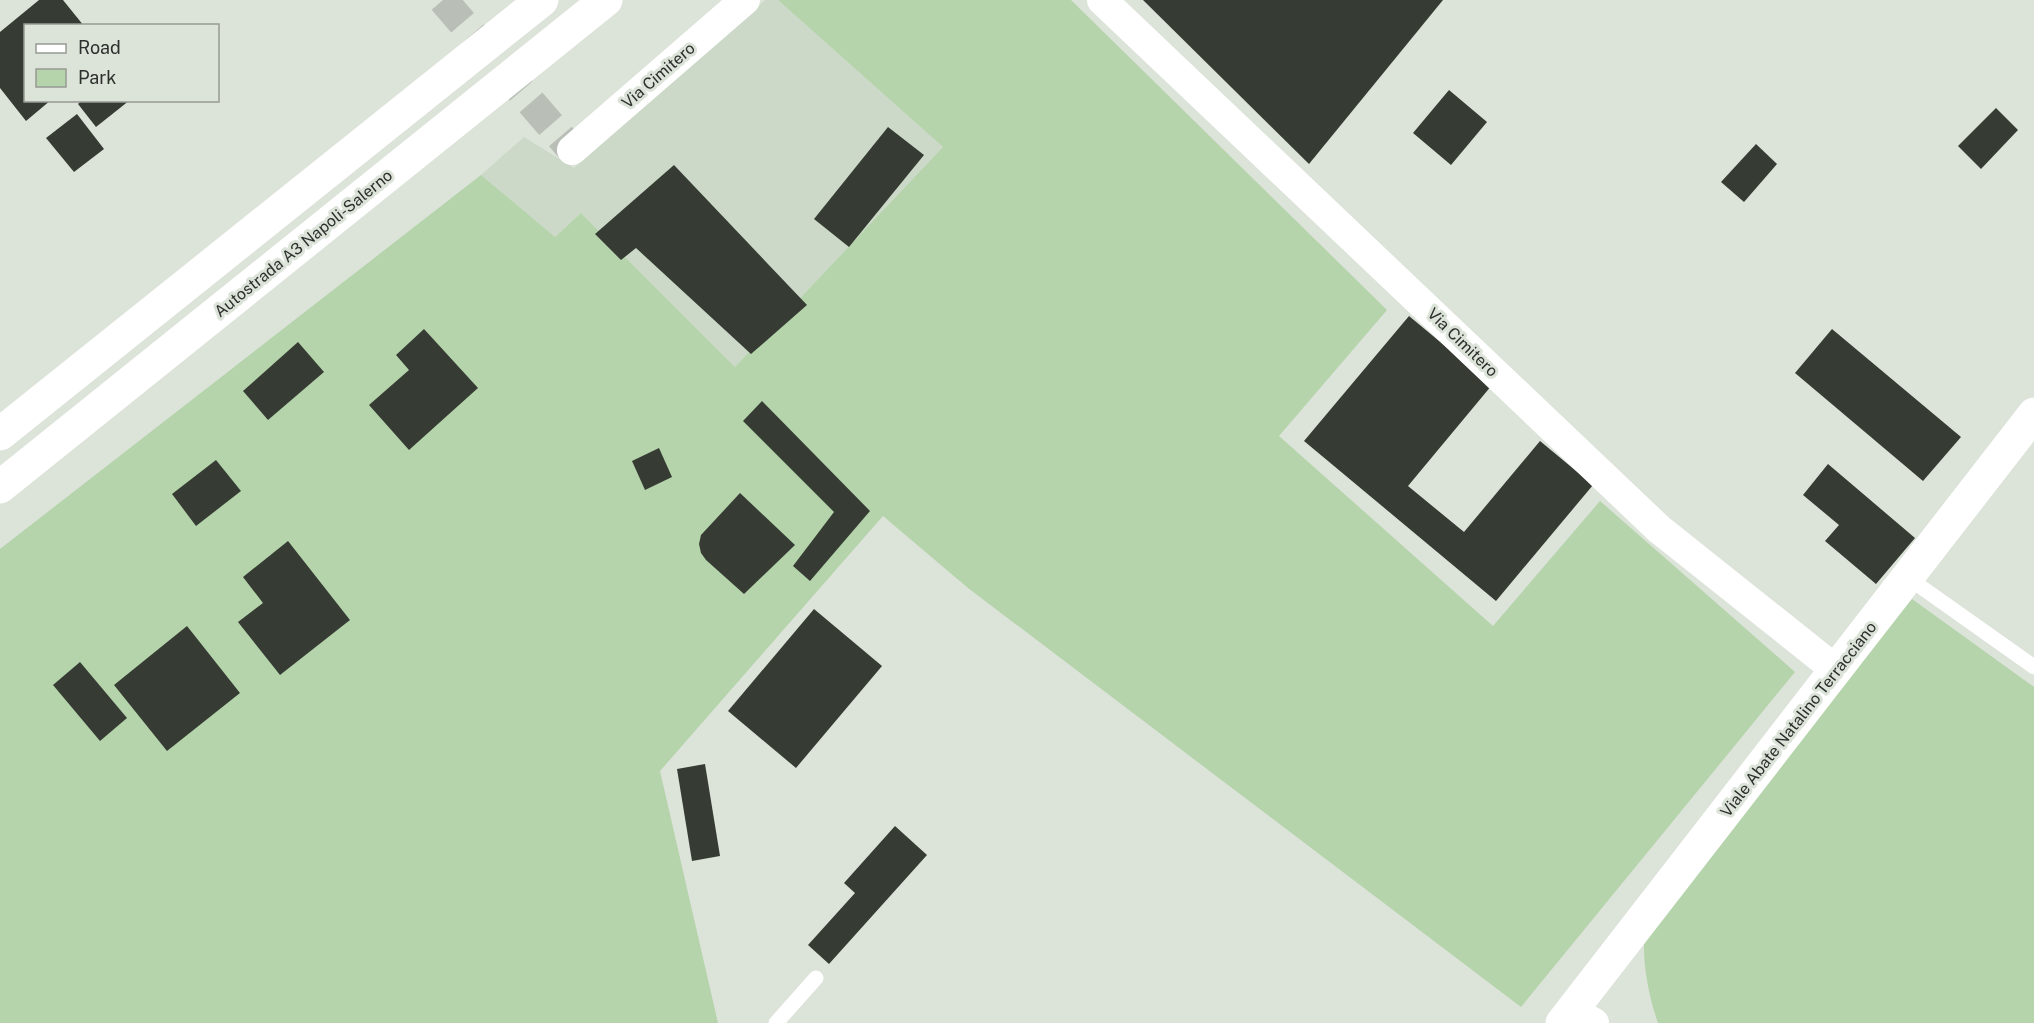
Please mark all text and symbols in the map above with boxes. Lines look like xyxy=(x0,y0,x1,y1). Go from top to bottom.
legend xyxy=(24,24,219,102)
text: Road xyxy=(78,37,121,58)
street label: Via Cimitero xyxy=(618,38,699,112)
text: Park xyxy=(78,67,116,88)
street label: Autostrada A3 Napoli-Salerno xyxy=(211,166,396,321)
street label: Via Cimitero xyxy=(1423,304,1502,381)
street label: Viale Abate Natalino Terracciano xyxy=(1716,618,1880,821)

